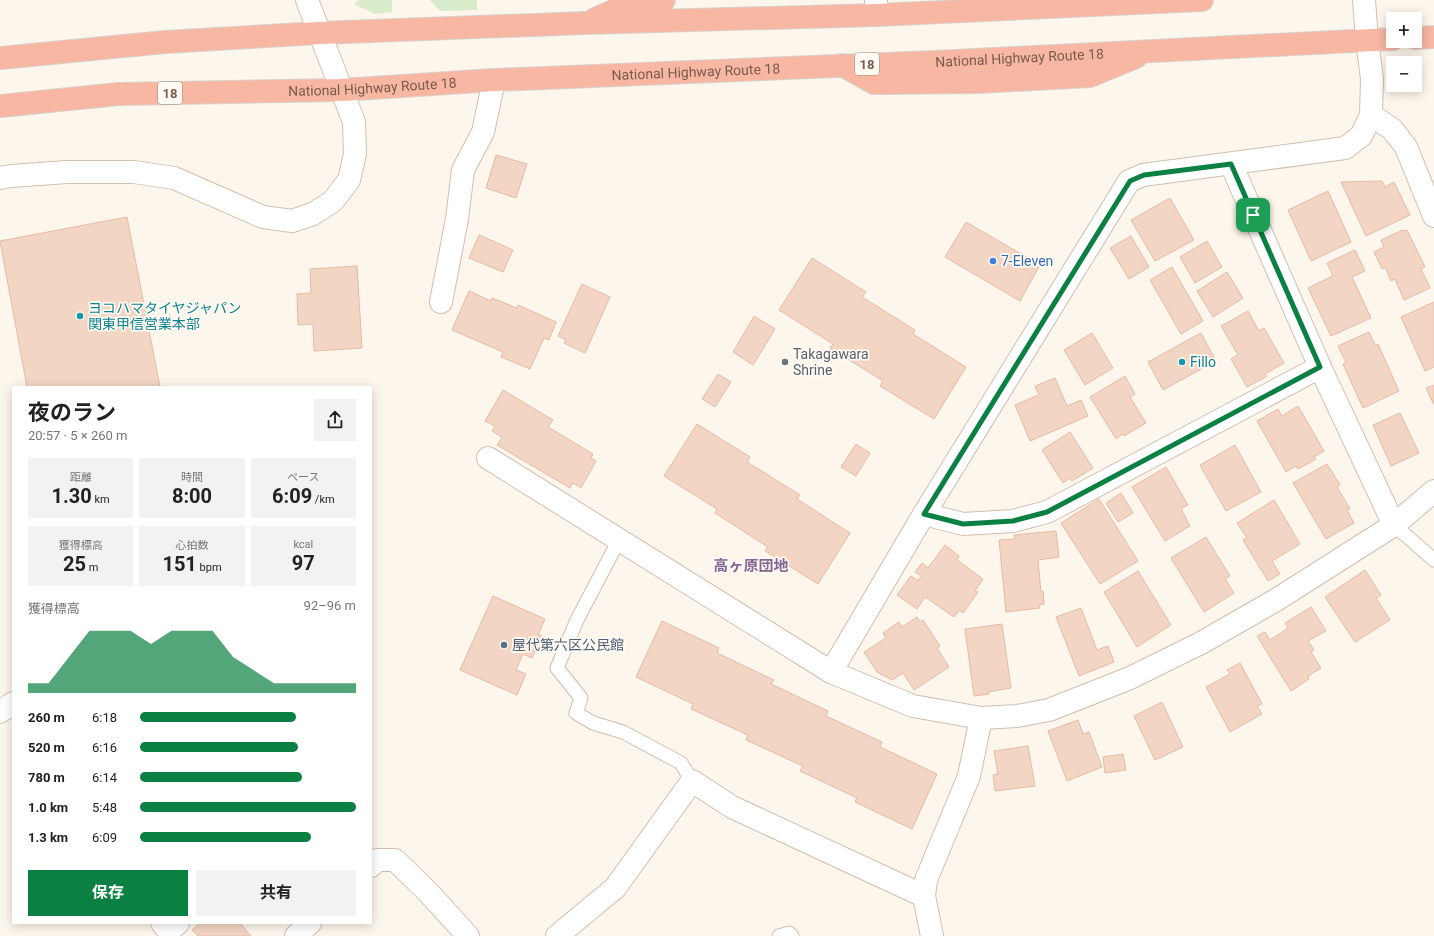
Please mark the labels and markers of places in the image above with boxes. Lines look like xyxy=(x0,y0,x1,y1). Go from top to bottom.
pin xyxy=(1236,198,1270,232)
place label: 7-Eleven xyxy=(1001,253,1053,269)
marker: 7-Eleven xyxy=(988,256,998,266)
place label: ヨコハマタイヤジャパン 関東甲信営業本部 xyxy=(88,300,242,332)
marker: ヨコハマタイヤジャパン 関東甲信営業本部 xyxy=(75,311,85,321)
place label: Takagawara Shrine xyxy=(793,346,869,378)
place label: Fillo xyxy=(1190,354,1216,370)
marker: Takagawara Shrine xyxy=(780,357,790,367)
marker: Fillo xyxy=(1177,357,1187,367)
place label: 屋代第六区公民館 xyxy=(512,637,624,653)
marker: 屋代第六区公民館 xyxy=(499,640,509,650)

